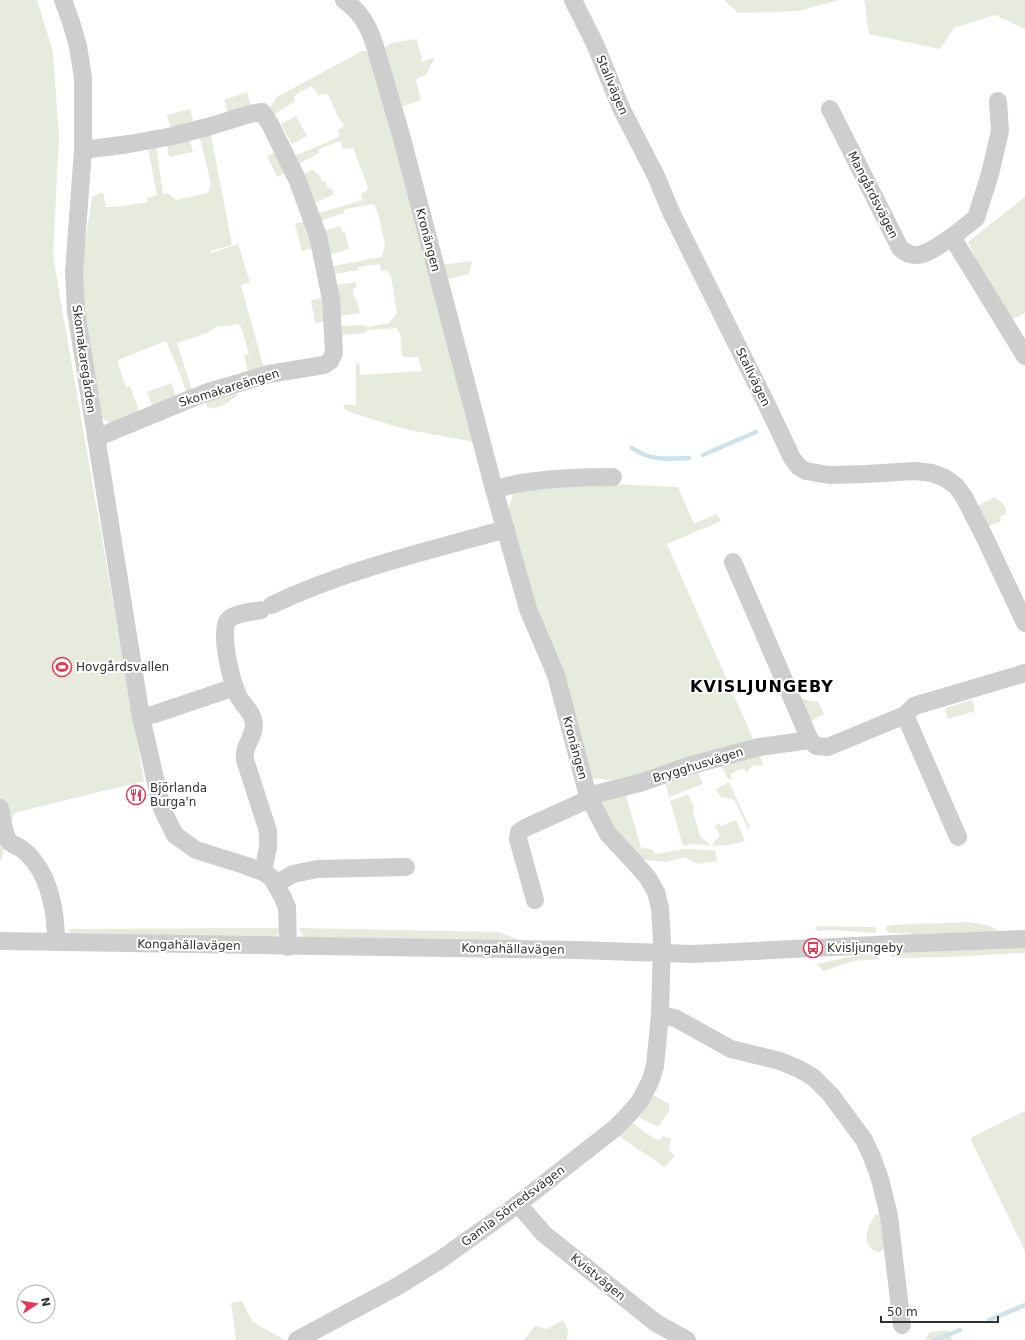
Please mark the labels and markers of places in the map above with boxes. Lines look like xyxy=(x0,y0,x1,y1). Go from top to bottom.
sports icon: Hovgårdsvallen xyxy=(51,656,73,678)
place label: Hovgårdsvallen xyxy=(76,660,169,674)
place label: Björlanda Burga'n xyxy=(150,781,207,809)
restaurant icon: Björlanda Burga'n xyxy=(125,784,147,806)
bus stop icon: Kvisljungeby xyxy=(802,937,824,959)
place label: Kvisljungeby xyxy=(827,941,903,955)

